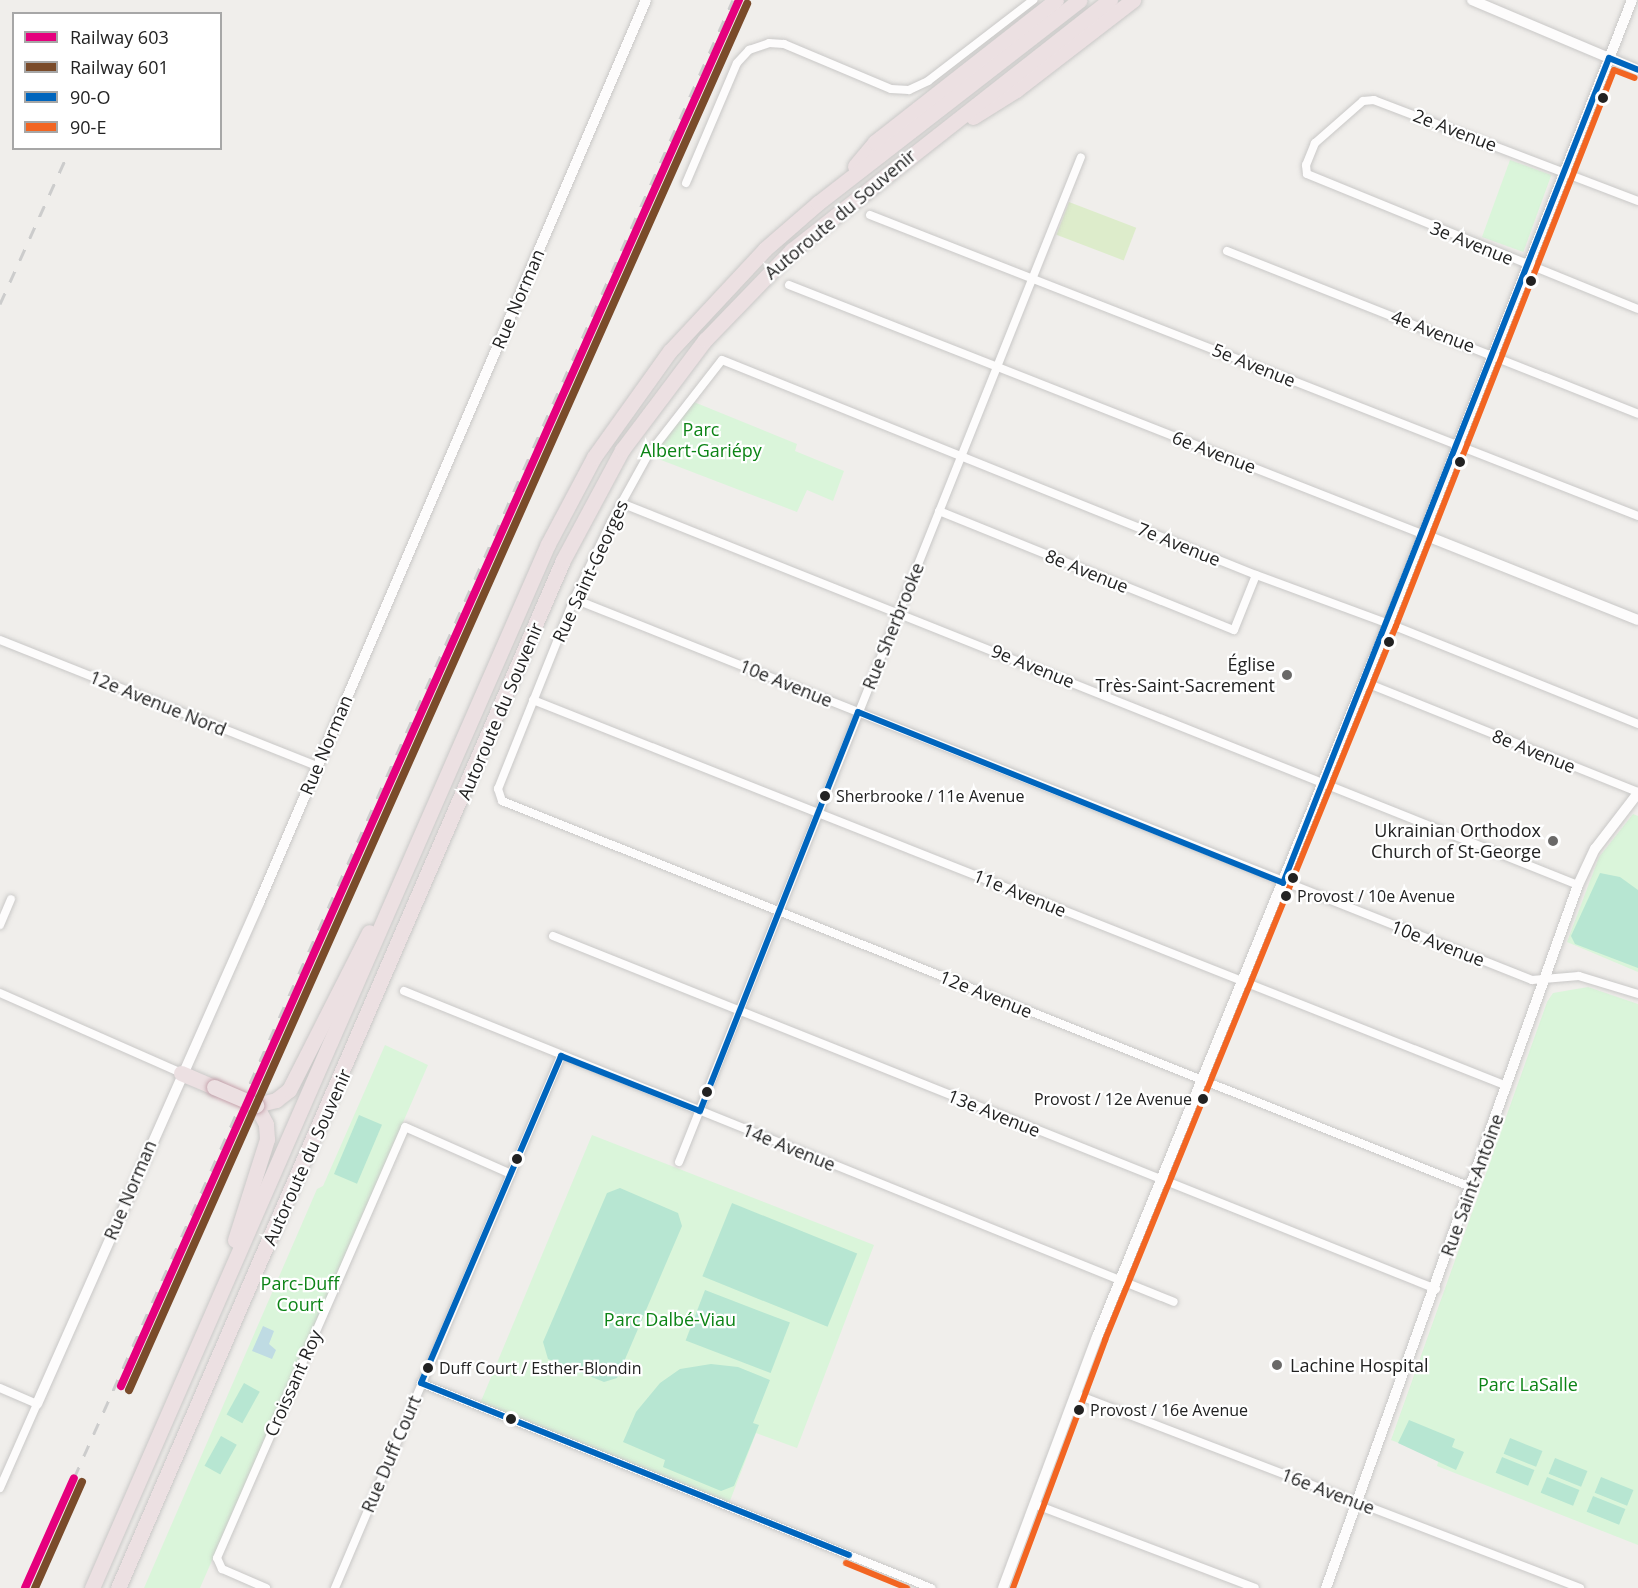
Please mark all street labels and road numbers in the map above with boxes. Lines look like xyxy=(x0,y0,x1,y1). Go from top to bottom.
street label: 2e Avenue xyxy=(1410,104,1500,156)
street label: Autoroute du Souvenir xyxy=(760,144,920,284)
street label: 3e Avenue xyxy=(1427,217,1517,269)
street label: Rue Norman xyxy=(487,246,549,352)
street label: 4e Avenue xyxy=(1388,305,1478,357)
street label: 5e Avenue xyxy=(1209,339,1299,391)
street label: 6e Avenue xyxy=(1169,426,1259,478)
street label: Rue Saint-Georges xyxy=(548,496,632,646)
street label: 7e Avenue xyxy=(1134,518,1224,570)
street label: 8e Avenue xyxy=(1042,545,1132,597)
street label: Rue Sherbrooke xyxy=(858,559,928,693)
street label: Autoroute du Souvenir xyxy=(453,619,547,803)
street label: 9e Avenue xyxy=(988,640,1078,692)
street label: 10e Avenue xyxy=(737,655,835,711)
street label: 12e Avenue Nord xyxy=(87,666,229,740)
street label: Rue Norman xyxy=(295,692,357,798)
street label: 8e Avenue xyxy=(1489,725,1579,777)
street label: 11e Avenue xyxy=(971,865,1069,921)
street label: 10e Avenue xyxy=(1388,915,1488,971)
street label: 12e Avenue xyxy=(937,966,1035,1022)
street label: Autoroute du Souvenir xyxy=(258,1066,356,1248)
street label: 13e Avenue xyxy=(945,1085,1043,1141)
street label: Rue Saint-Antoine xyxy=(1436,1111,1508,1259)
street label: 14e Avenue xyxy=(740,1119,838,1175)
street label: Rue Norman xyxy=(99,1137,161,1243)
street label: Croissant Roy xyxy=(260,1326,326,1440)
street label: Rue Duff Court xyxy=(357,1392,425,1516)
street label: 16e Avenue xyxy=(1278,1463,1378,1519)

